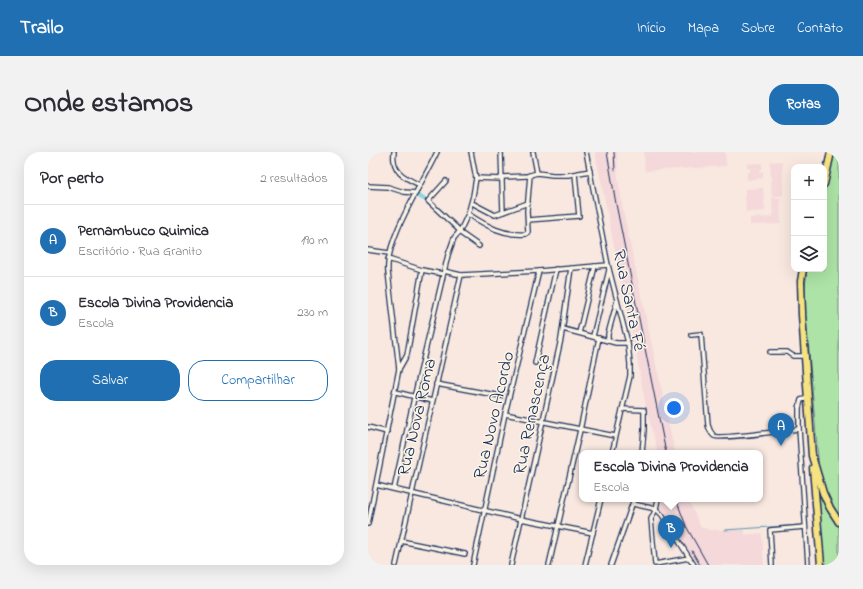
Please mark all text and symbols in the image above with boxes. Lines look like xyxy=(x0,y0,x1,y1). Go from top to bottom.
text: Trailo xyxy=(20,15,64,42)
text: Início xyxy=(637,18,666,39)
text: Mapa xyxy=(688,18,719,39)
text: Sobre xyxy=(741,18,775,39)
text: Contato xyxy=(797,18,843,39)
text: Onde estamos xyxy=(24,84,193,125)
button: Rotas xyxy=(769,84,839,125)
map controls xyxy=(791,164,827,272)
button: + xyxy=(791,164,827,200)
text: Por perto xyxy=(40,166,104,191)
text: 2 resultados xyxy=(260,169,328,188)
button: − xyxy=(791,200,827,236)
text: Pernambuco Quimica xyxy=(78,220,209,242)
text: A xyxy=(49,231,57,250)
text: 190 m xyxy=(301,231,328,250)
button: layers xyxy=(791,236,827,272)
text: Escritório · Rua Granito xyxy=(78,242,202,261)
street label: Rua Santa Fé xyxy=(605,247,652,354)
text: Escola Divina Providencia xyxy=(78,292,233,314)
text: B xyxy=(49,303,57,322)
text: 230 m xyxy=(297,303,328,322)
text: Escola xyxy=(78,314,114,333)
street label: Rua Novo Acordo xyxy=(468,349,522,482)
street label: Rua Renascença xyxy=(507,352,558,477)
street label: Rua Nova Roma xyxy=(392,356,444,479)
button: Salvar xyxy=(40,360,180,401)
button: Compartilhar xyxy=(188,360,328,401)
your location xyxy=(664,398,684,418)
pin: A xyxy=(768,413,794,446)
popup xyxy=(579,450,763,502)
text: Escola Divina Providencia xyxy=(593,456,749,478)
text: Escola xyxy=(593,478,629,497)
pin: B xyxy=(658,515,684,548)

